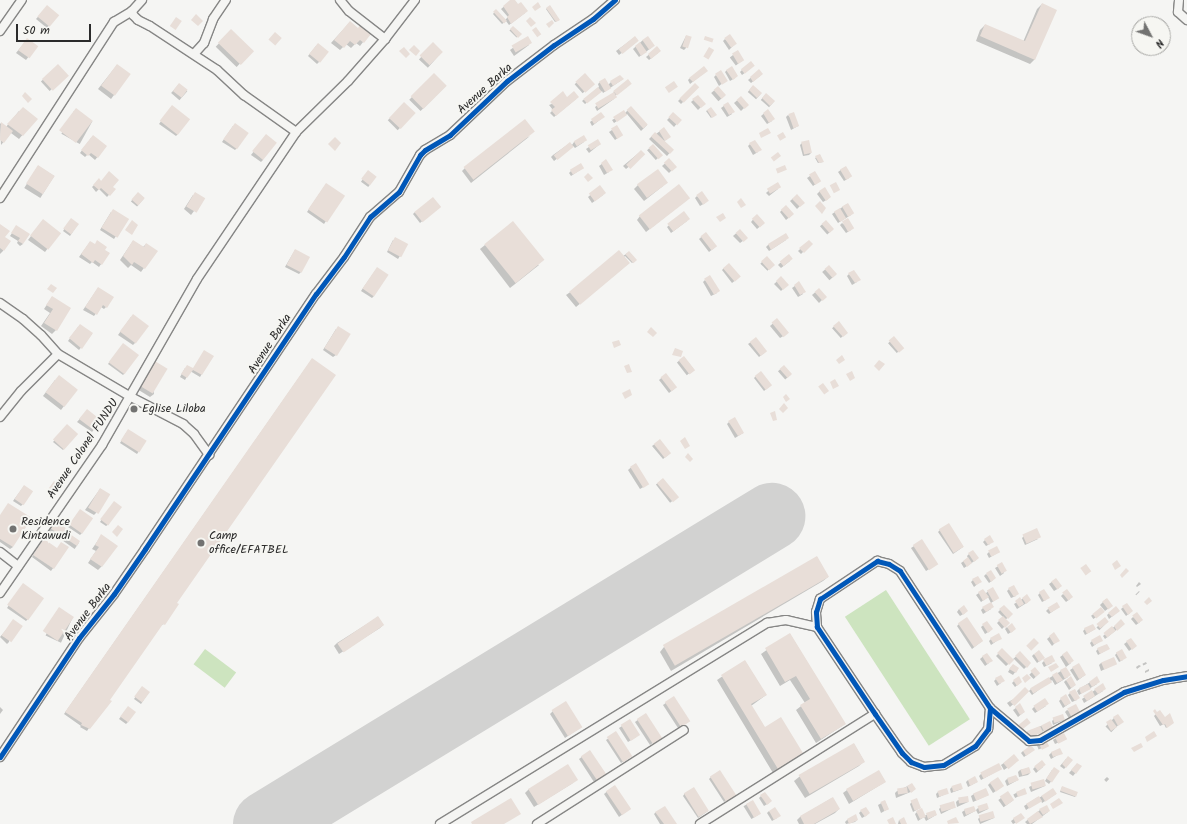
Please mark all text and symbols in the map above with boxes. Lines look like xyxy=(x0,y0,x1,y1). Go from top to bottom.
scale bar xyxy=(18,16,93,42)
north arrow xyxy=(1131,16,1171,56)
text: 50 m xyxy=(23,21,50,40)
text: N xyxy=(1150,35,1168,52)
street label: Avenue Barka xyxy=(455,61,515,117)
street label: Avenue Barka xyxy=(245,311,295,377)
street label: Avenue Colonel FUNDU xyxy=(44,396,122,502)
place label: Eglise Liloba xyxy=(142,402,206,416)
marker: Eglise Liloba xyxy=(129,404,139,414)
place label: Residence Kintawudi xyxy=(21,515,70,543)
marker: Residence Kintawudi xyxy=(8,524,18,534)
place label: Camp office/EFATBEL xyxy=(209,529,288,557)
marker: Camp office/EFATBEL xyxy=(196,538,206,548)
street label: Avenue Barka xyxy=(62,580,114,644)

